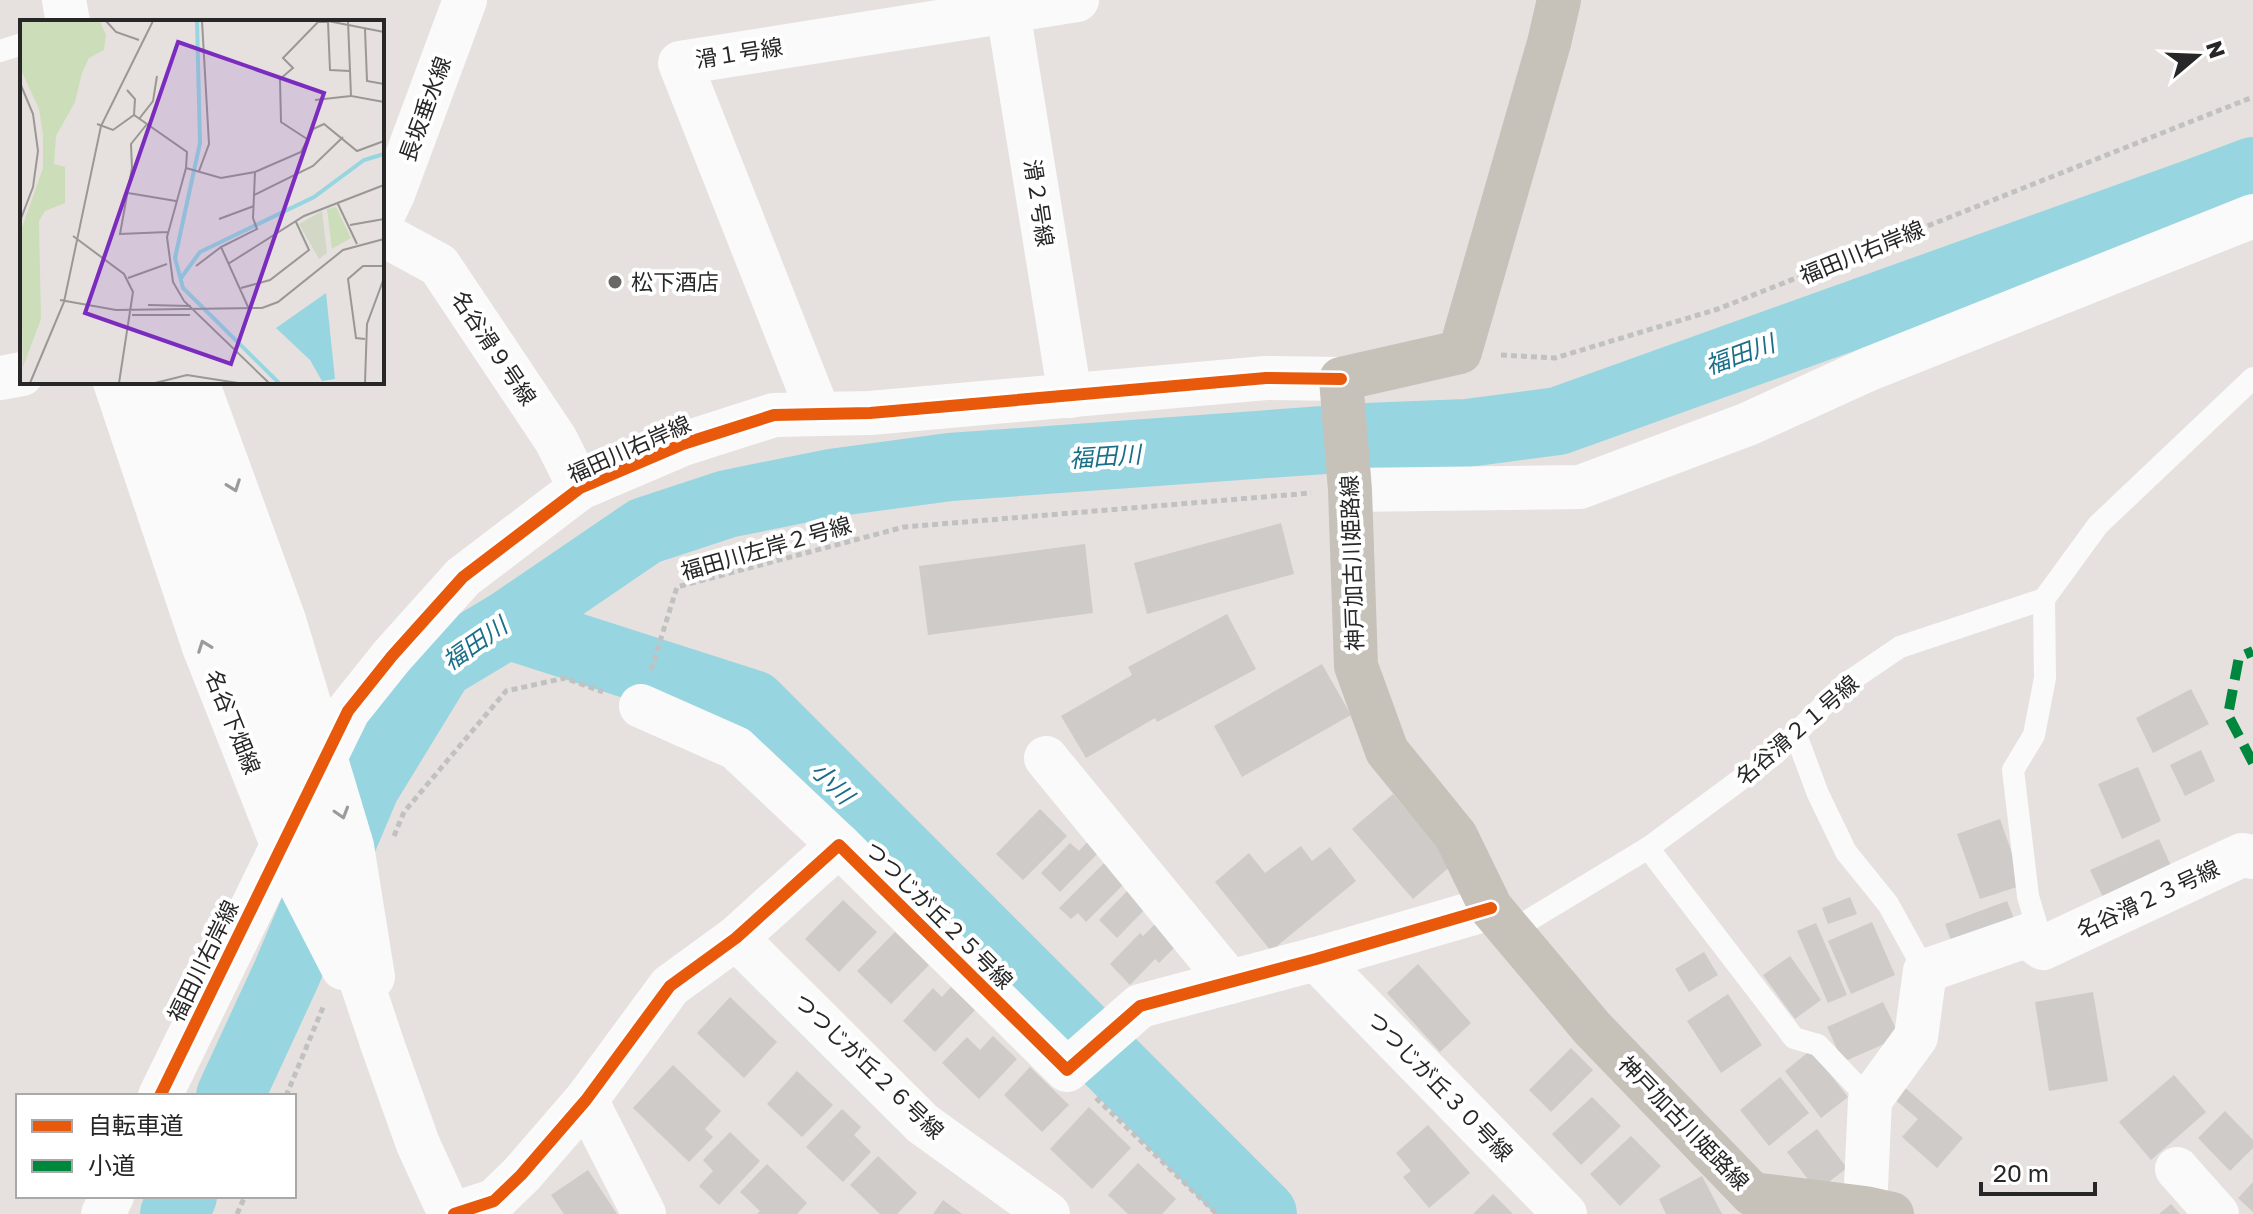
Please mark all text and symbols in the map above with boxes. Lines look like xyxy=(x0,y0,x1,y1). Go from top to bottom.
north arrow xyxy=(2157,16,2237,96)
inset map xyxy=(20,20,384,384)
street label: 滑１号線 xyxy=(693,32,784,73)
text: N xyxy=(2201,37,2232,62)
street label: 長坂垂水線 xyxy=(393,53,456,165)
street label: 滑２号線 xyxy=(1019,157,1060,248)
street label: 福田川右岸線 xyxy=(1796,214,1928,289)
place label: 松下酒店 xyxy=(631,268,719,295)
marker: 松下酒店 xyxy=(606,273,624,291)
street label: 名谷滑９号線 xyxy=(446,285,543,410)
water label: 福田川 xyxy=(1701,327,1781,380)
street label: 福田川右岸線 xyxy=(563,409,695,488)
water label: 福田川 xyxy=(1068,438,1145,472)
street label: 神戸加古川姫路線 xyxy=(1335,475,1368,651)
one-way arrow xyxy=(224,478,241,492)
street label: 福田川左岸２号線 xyxy=(678,510,854,585)
water label: 福田川 xyxy=(436,609,514,675)
one-way arrow xyxy=(197,640,213,654)
street label: 名谷下畑線 xyxy=(200,666,267,778)
street label: 名谷滑２１号線 xyxy=(1730,669,1864,790)
water label: 小川 xyxy=(806,755,862,811)
one-way arrow xyxy=(333,805,349,819)
street label: つつじが丘２５号線 xyxy=(860,835,1019,994)
street label: 名谷滑２３号線 xyxy=(2072,854,2223,943)
street label: 福田川右岸線 xyxy=(161,896,244,1026)
street label: つつじが丘２６号線 xyxy=(789,987,950,1144)
street label: つつじが丘３０号線 xyxy=(1362,1005,1519,1166)
street label: 神戸加古川姫路線 xyxy=(1614,1050,1755,1195)
legend xyxy=(16,1094,296,1198)
text: 自転車道 xyxy=(88,1110,184,1139)
scale bar xyxy=(1981,1146,2095,1196)
text: 小道 xyxy=(88,1150,136,1179)
text: 20 m xyxy=(1993,1158,2049,1187)

